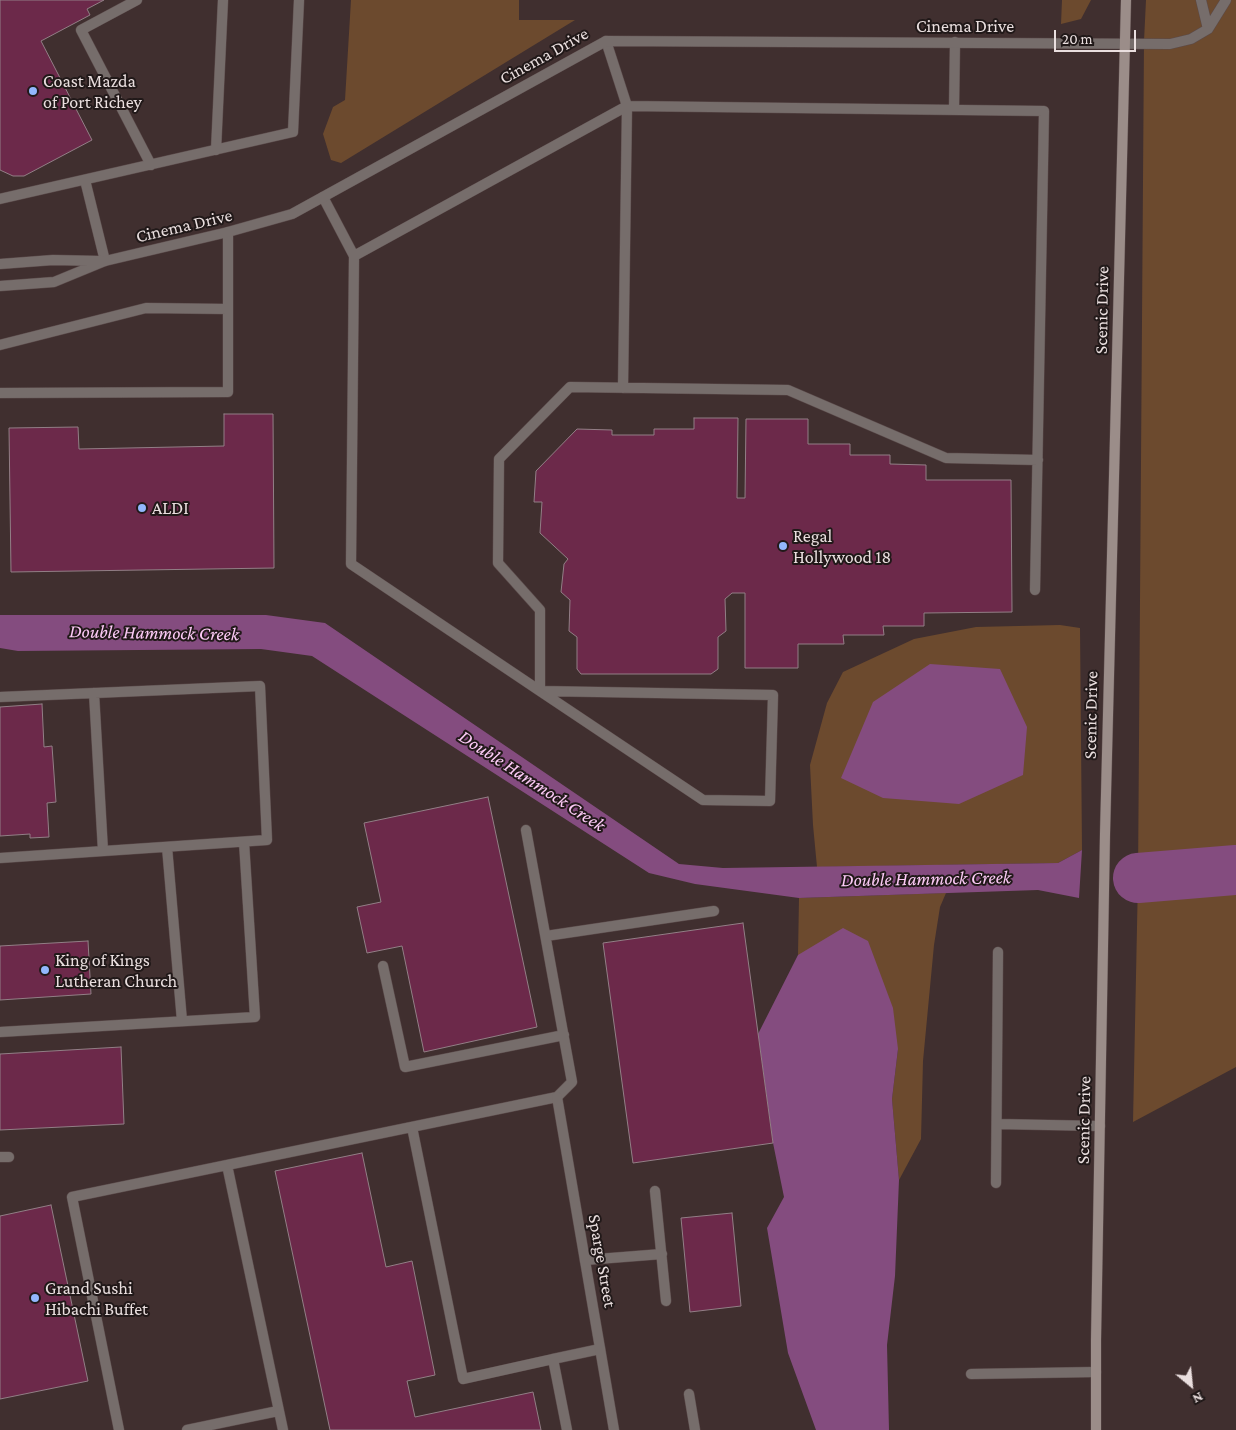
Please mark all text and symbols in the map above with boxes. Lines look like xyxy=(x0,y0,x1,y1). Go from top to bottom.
street label: Cinema Drive xyxy=(916,15,1014,37)
scale bar xyxy=(1056,20,1138,52)
street label: Cinema Drive xyxy=(496,23,592,89)
text: 20 m xyxy=(1062,31,1093,47)
place label: Coast Mazda of Port Richey xyxy=(43,70,142,112)
marker: Coast Mazda of Port Richey xyxy=(27,85,39,97)
street label: Cinema Drive xyxy=(134,204,234,248)
street label: Scenic Drive xyxy=(1090,266,1114,354)
place label: ALDI xyxy=(152,497,189,519)
marker: ALDI xyxy=(136,502,148,514)
place label: Regal Hollywood 18 xyxy=(793,525,891,568)
marker: Regal Hollywood 18 xyxy=(777,540,789,552)
water label: Double Hammock Creek xyxy=(69,620,239,646)
street label: Scenic Drive xyxy=(1079,671,1103,759)
water label: Double Hammock Creek xyxy=(454,725,610,837)
water label: Double Hammock Creek xyxy=(841,866,1011,892)
place label: King of Kings Lutheran Church xyxy=(55,949,177,992)
marker: King of Kings Lutheran Church xyxy=(39,964,51,976)
street label: Scenic Drive xyxy=(1072,1076,1096,1164)
street label: Sparge Street xyxy=(583,1213,621,1309)
place label: Grand Sushi Hibachi Buffet xyxy=(45,1277,148,1320)
marker: Grand Sushi Hibachi Buffet xyxy=(29,1292,41,1304)
north arrow xyxy=(1166,1360,1216,1410)
text: N xyxy=(1190,1389,1206,1408)

